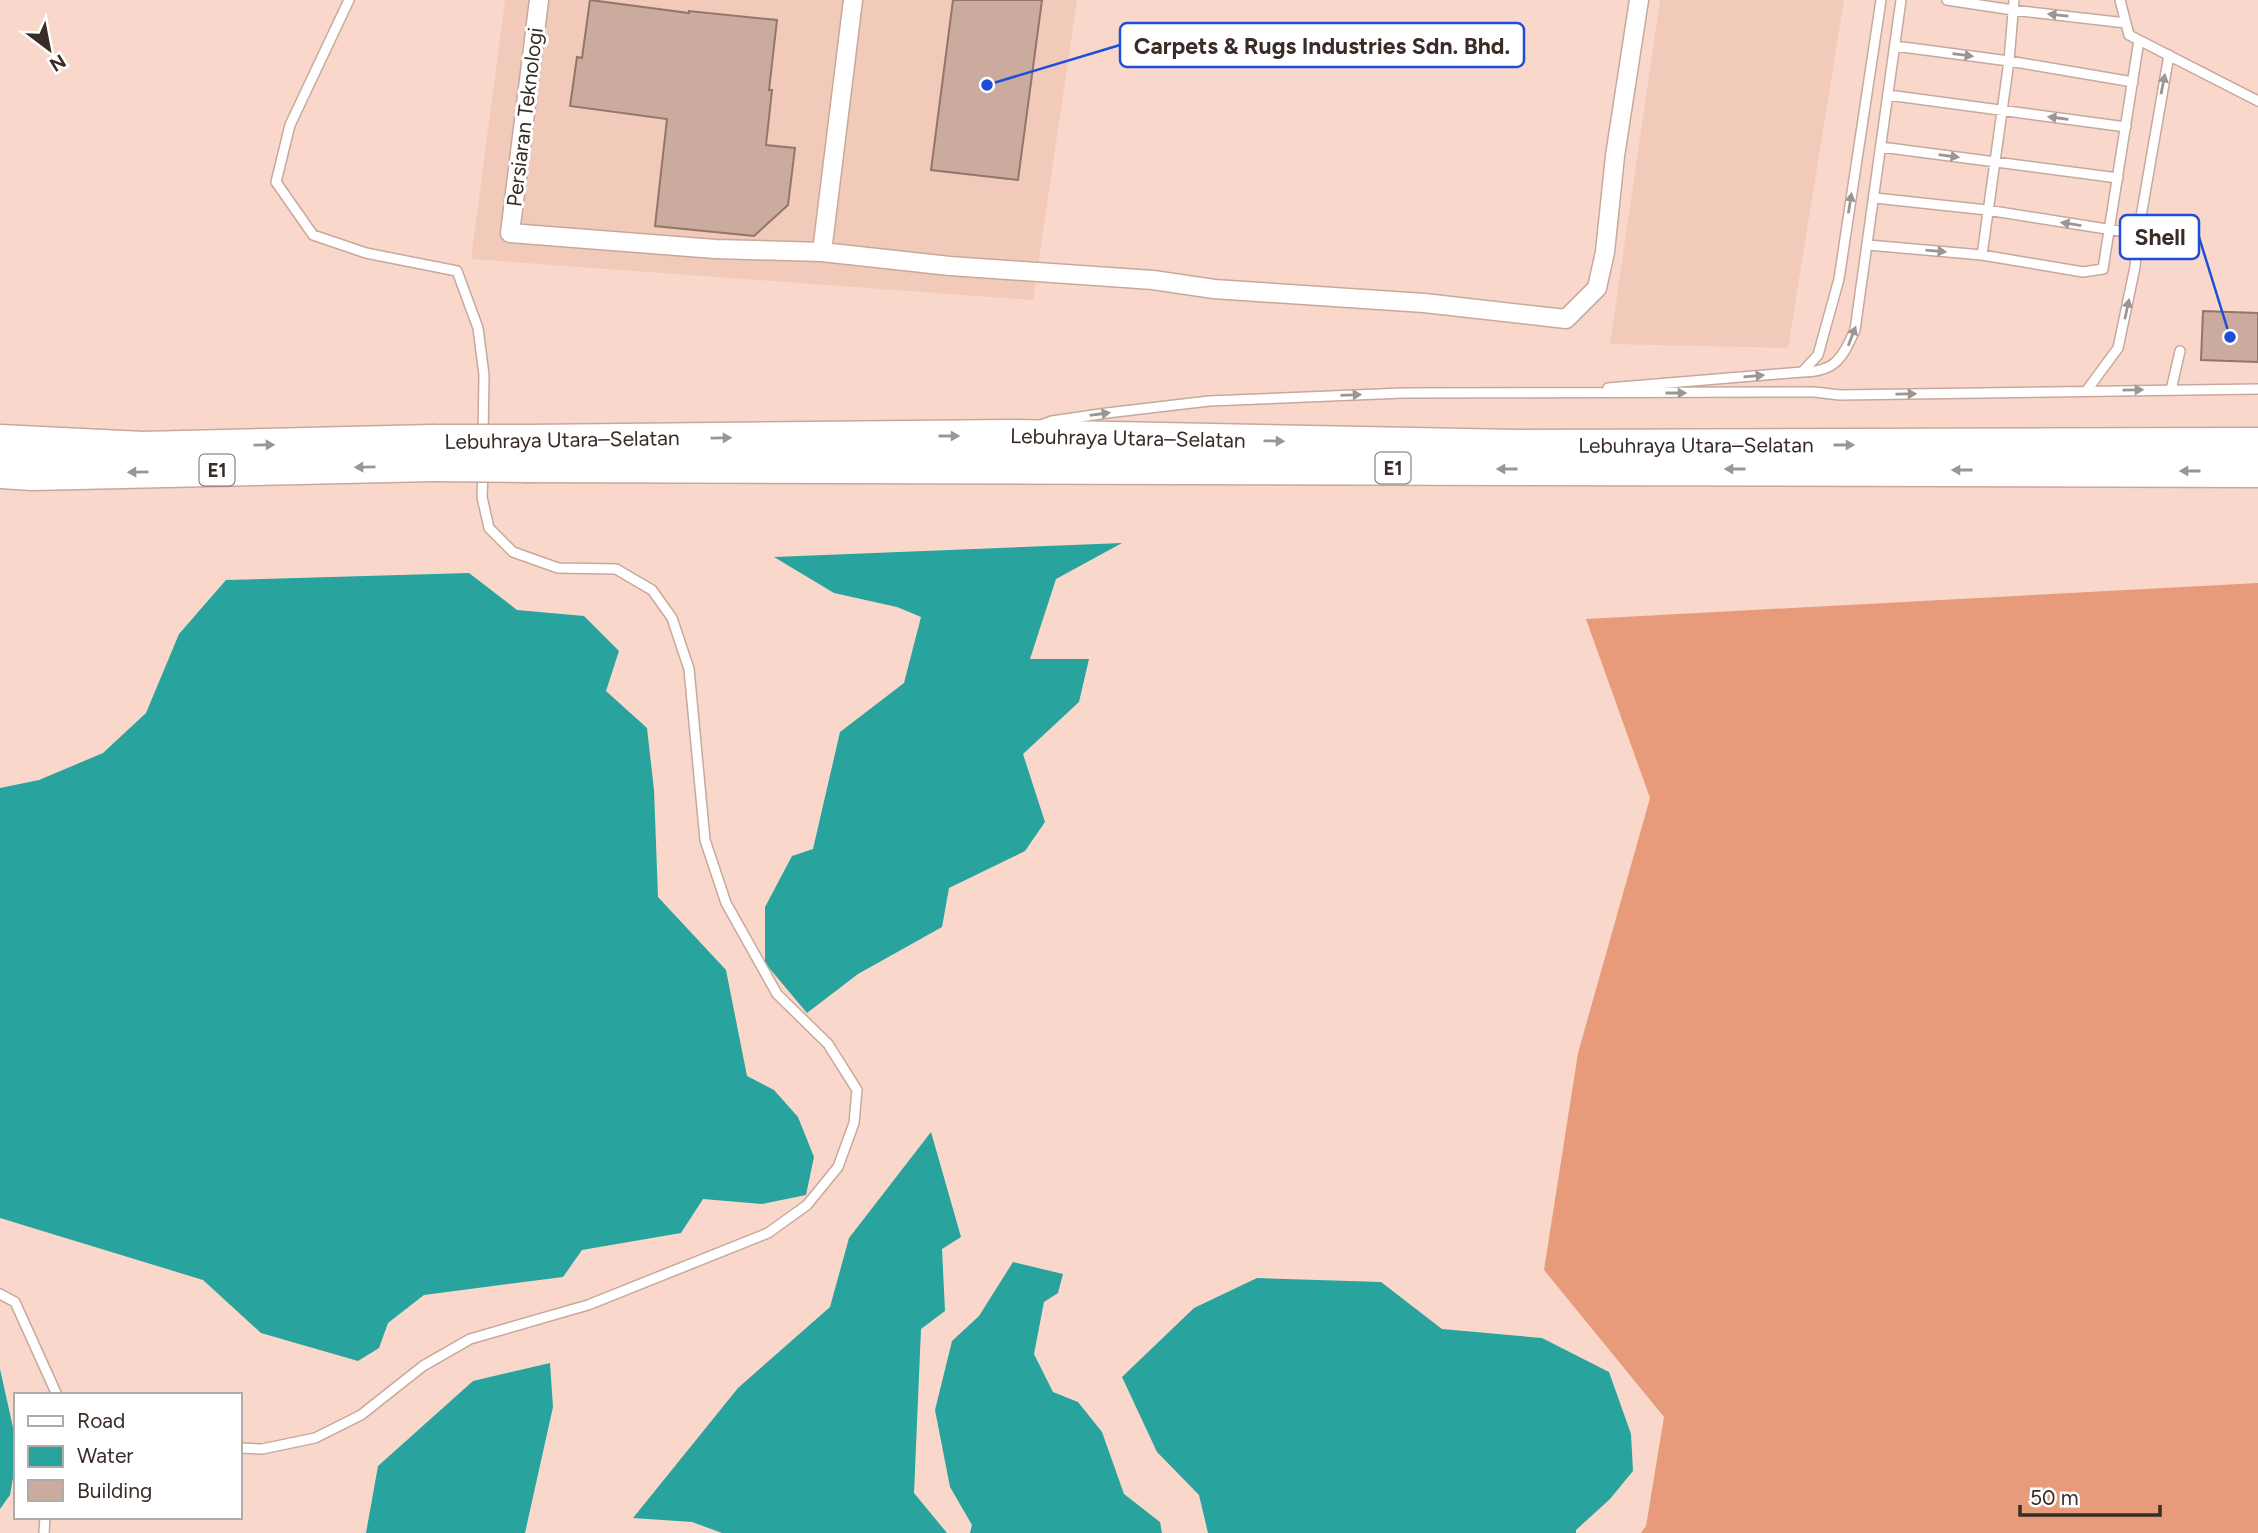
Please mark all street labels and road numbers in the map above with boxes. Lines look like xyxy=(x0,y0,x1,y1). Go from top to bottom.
street label: Persiaran Teknologi xyxy=(501,26,548,208)
street label: Lebuhraya Utara–Selatan xyxy=(1010,423,1246,453)
street label: Lebuhraya Utara–Selatan xyxy=(444,425,680,454)
street label: Lebuhraya Utara–Selatan xyxy=(1578,432,1814,458)
road number: E1 xyxy=(1376,453,1410,484)
road number: E1 xyxy=(200,454,234,485)

